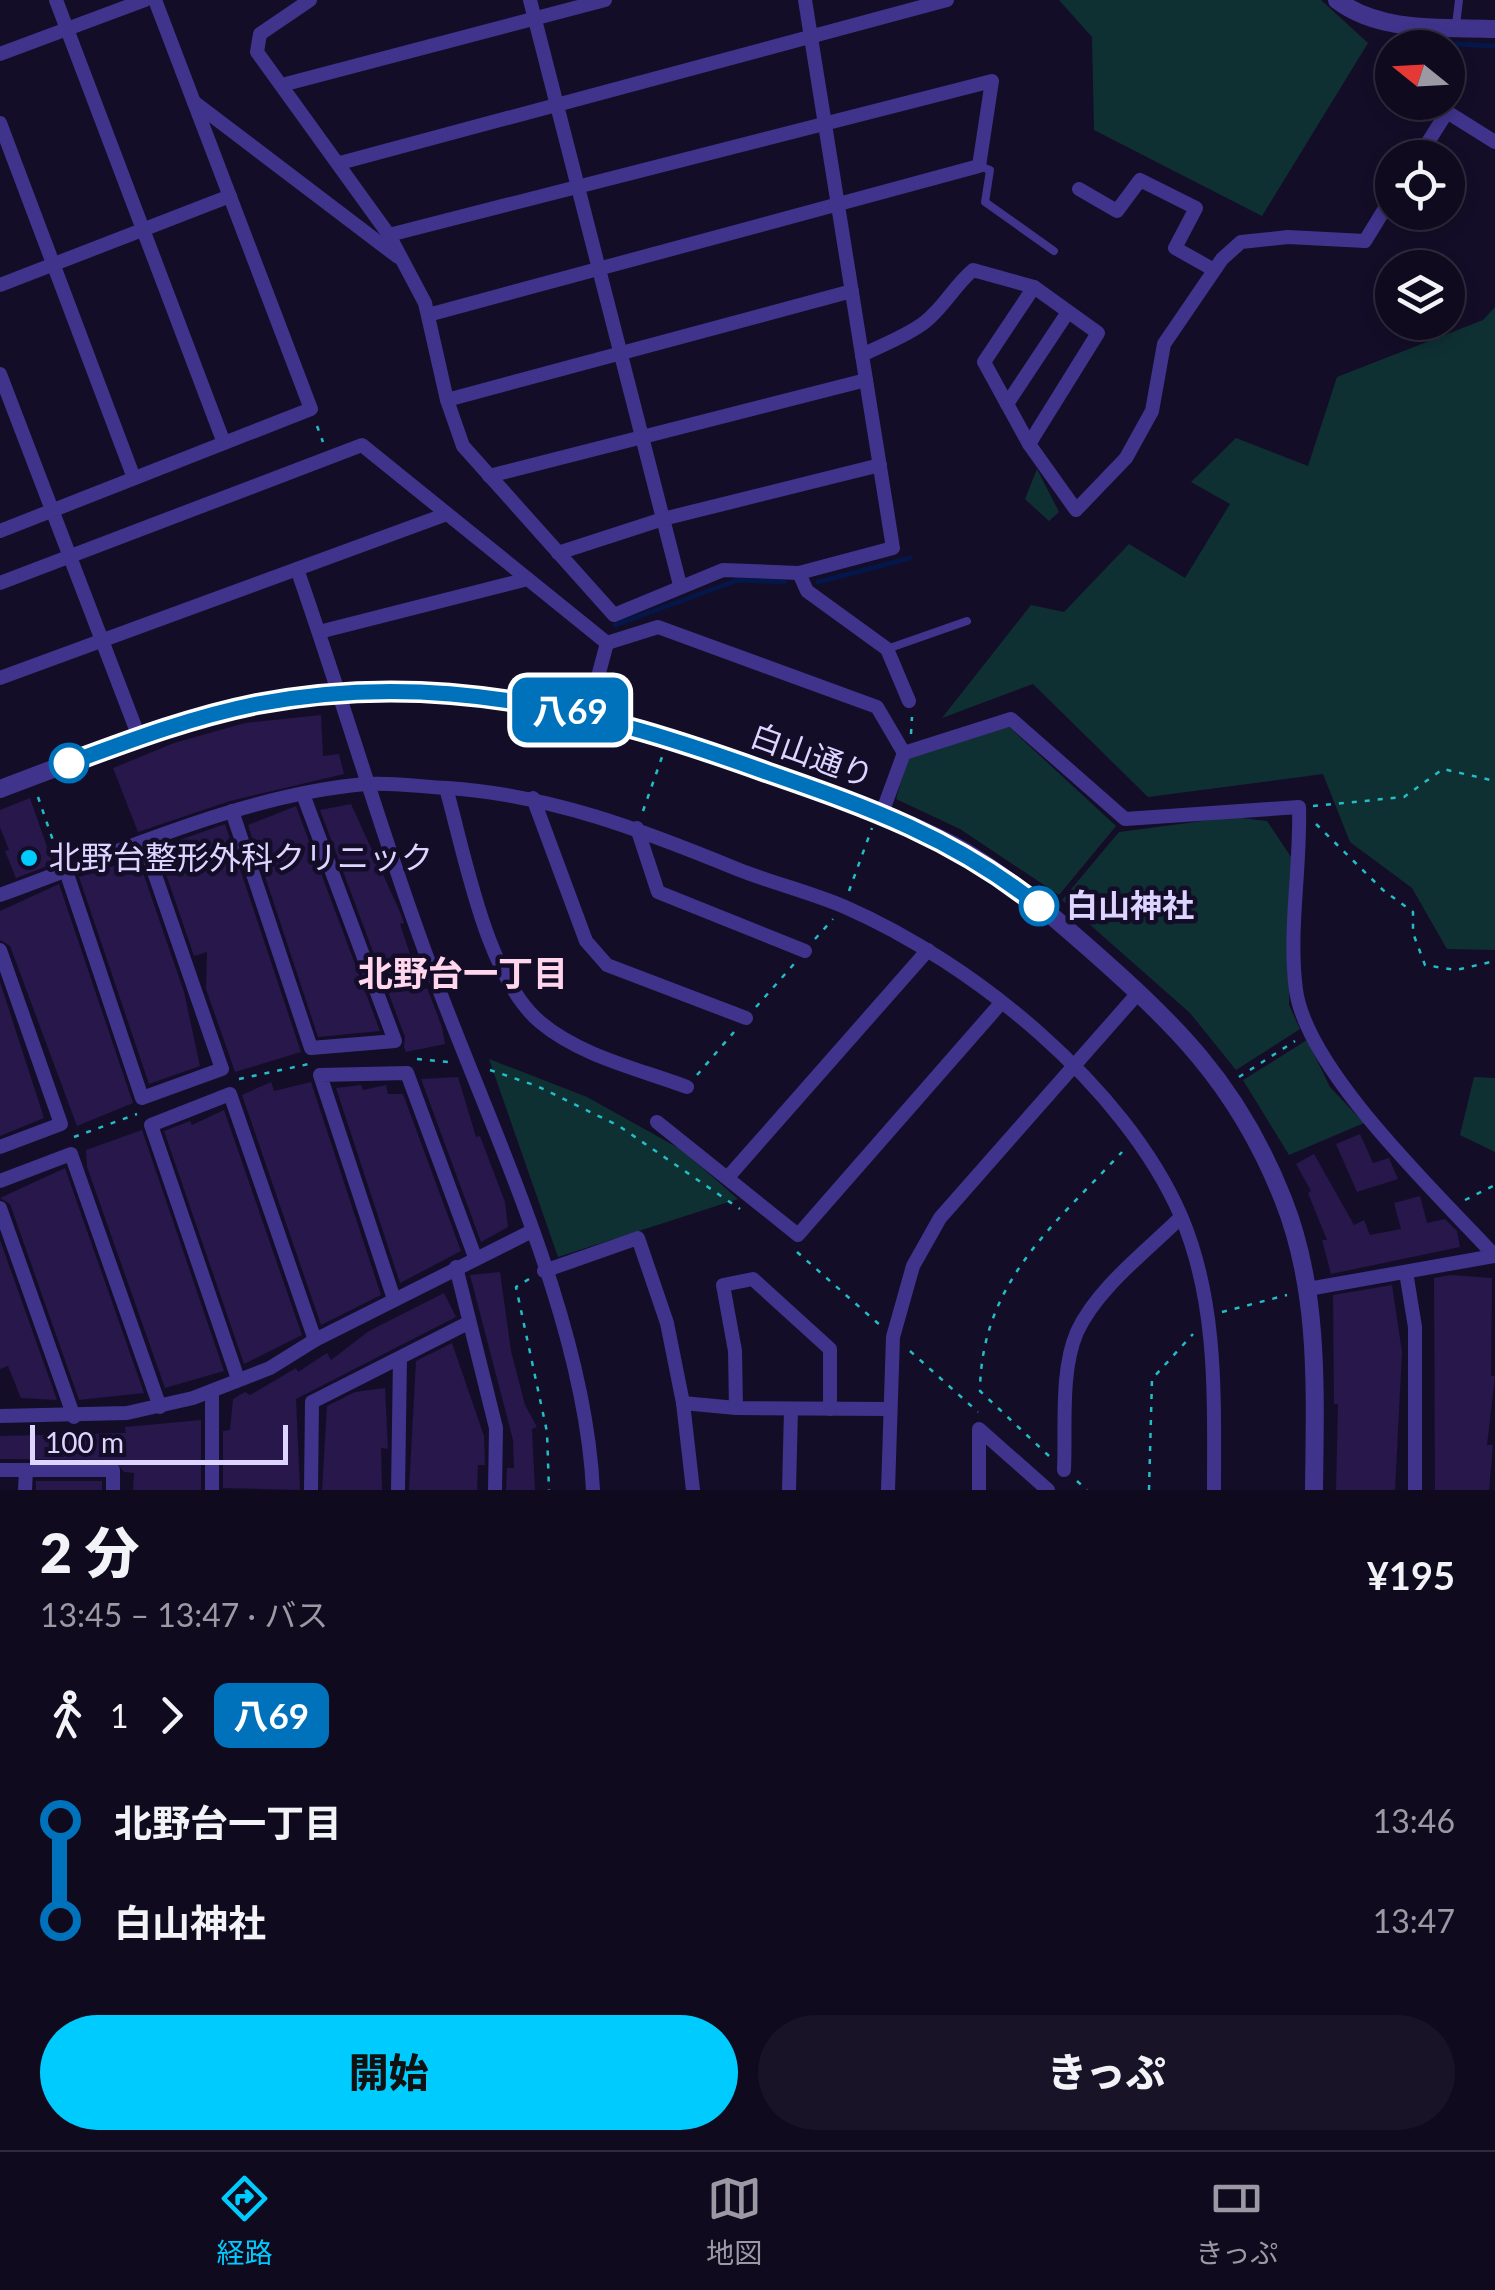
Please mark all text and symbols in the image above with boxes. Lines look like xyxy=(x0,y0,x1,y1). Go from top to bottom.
north arrow xyxy=(1375,30,1465,120)
map controls xyxy=(1375,30,1465,340)
button: locate xyxy=(1375,140,1465,230)
button: layers xyxy=(1375,250,1465,340)
line badge: 八69 xyxy=(512,678,628,742)
text: 八69 xyxy=(532,689,608,731)
street label: 白山通り xyxy=(746,714,879,795)
unlabelled marker xyxy=(50,744,88,782)
place label: 北野台整形外科クリニック xyxy=(49,837,433,876)
marker: 北野台整形外科クリニック xyxy=(18,847,40,869)
place label: 白山神社 xyxy=(1066,885,1194,924)
marker: 白山神社 xyxy=(1020,887,1058,925)
district label: 北野台一丁目 xyxy=(358,951,568,993)
scale bar xyxy=(30,1420,288,1464)
text: 100 m xyxy=(45,1425,124,1459)
text: 2 分 xyxy=(40,1519,140,1585)
text: ¥195 xyxy=(1367,1552,1455,1598)
text: 13:45 – 13:47 · バス xyxy=(40,1595,328,1634)
icon: walk xyxy=(40,1688,95,1743)
icon: forward xyxy=(144,1688,199,1743)
text: 八69 xyxy=(234,1694,309,1736)
text: 1 xyxy=(110,1696,129,1735)
text: 北野台一丁目 xyxy=(114,1799,342,1845)
text: 13:46 xyxy=(1373,1801,1455,1840)
text: 白山神社 xyxy=(114,1899,266,1945)
text: 13:47 xyxy=(1373,1901,1455,1940)
button: 開始 xyxy=(40,2015,738,2130)
button: きっぷ xyxy=(758,2015,1455,2130)
tab: 経路 xyxy=(217,2171,273,2271)
tab: 地図 xyxy=(706,2171,762,2271)
tab: きっぷ xyxy=(1195,2171,1278,2271)

